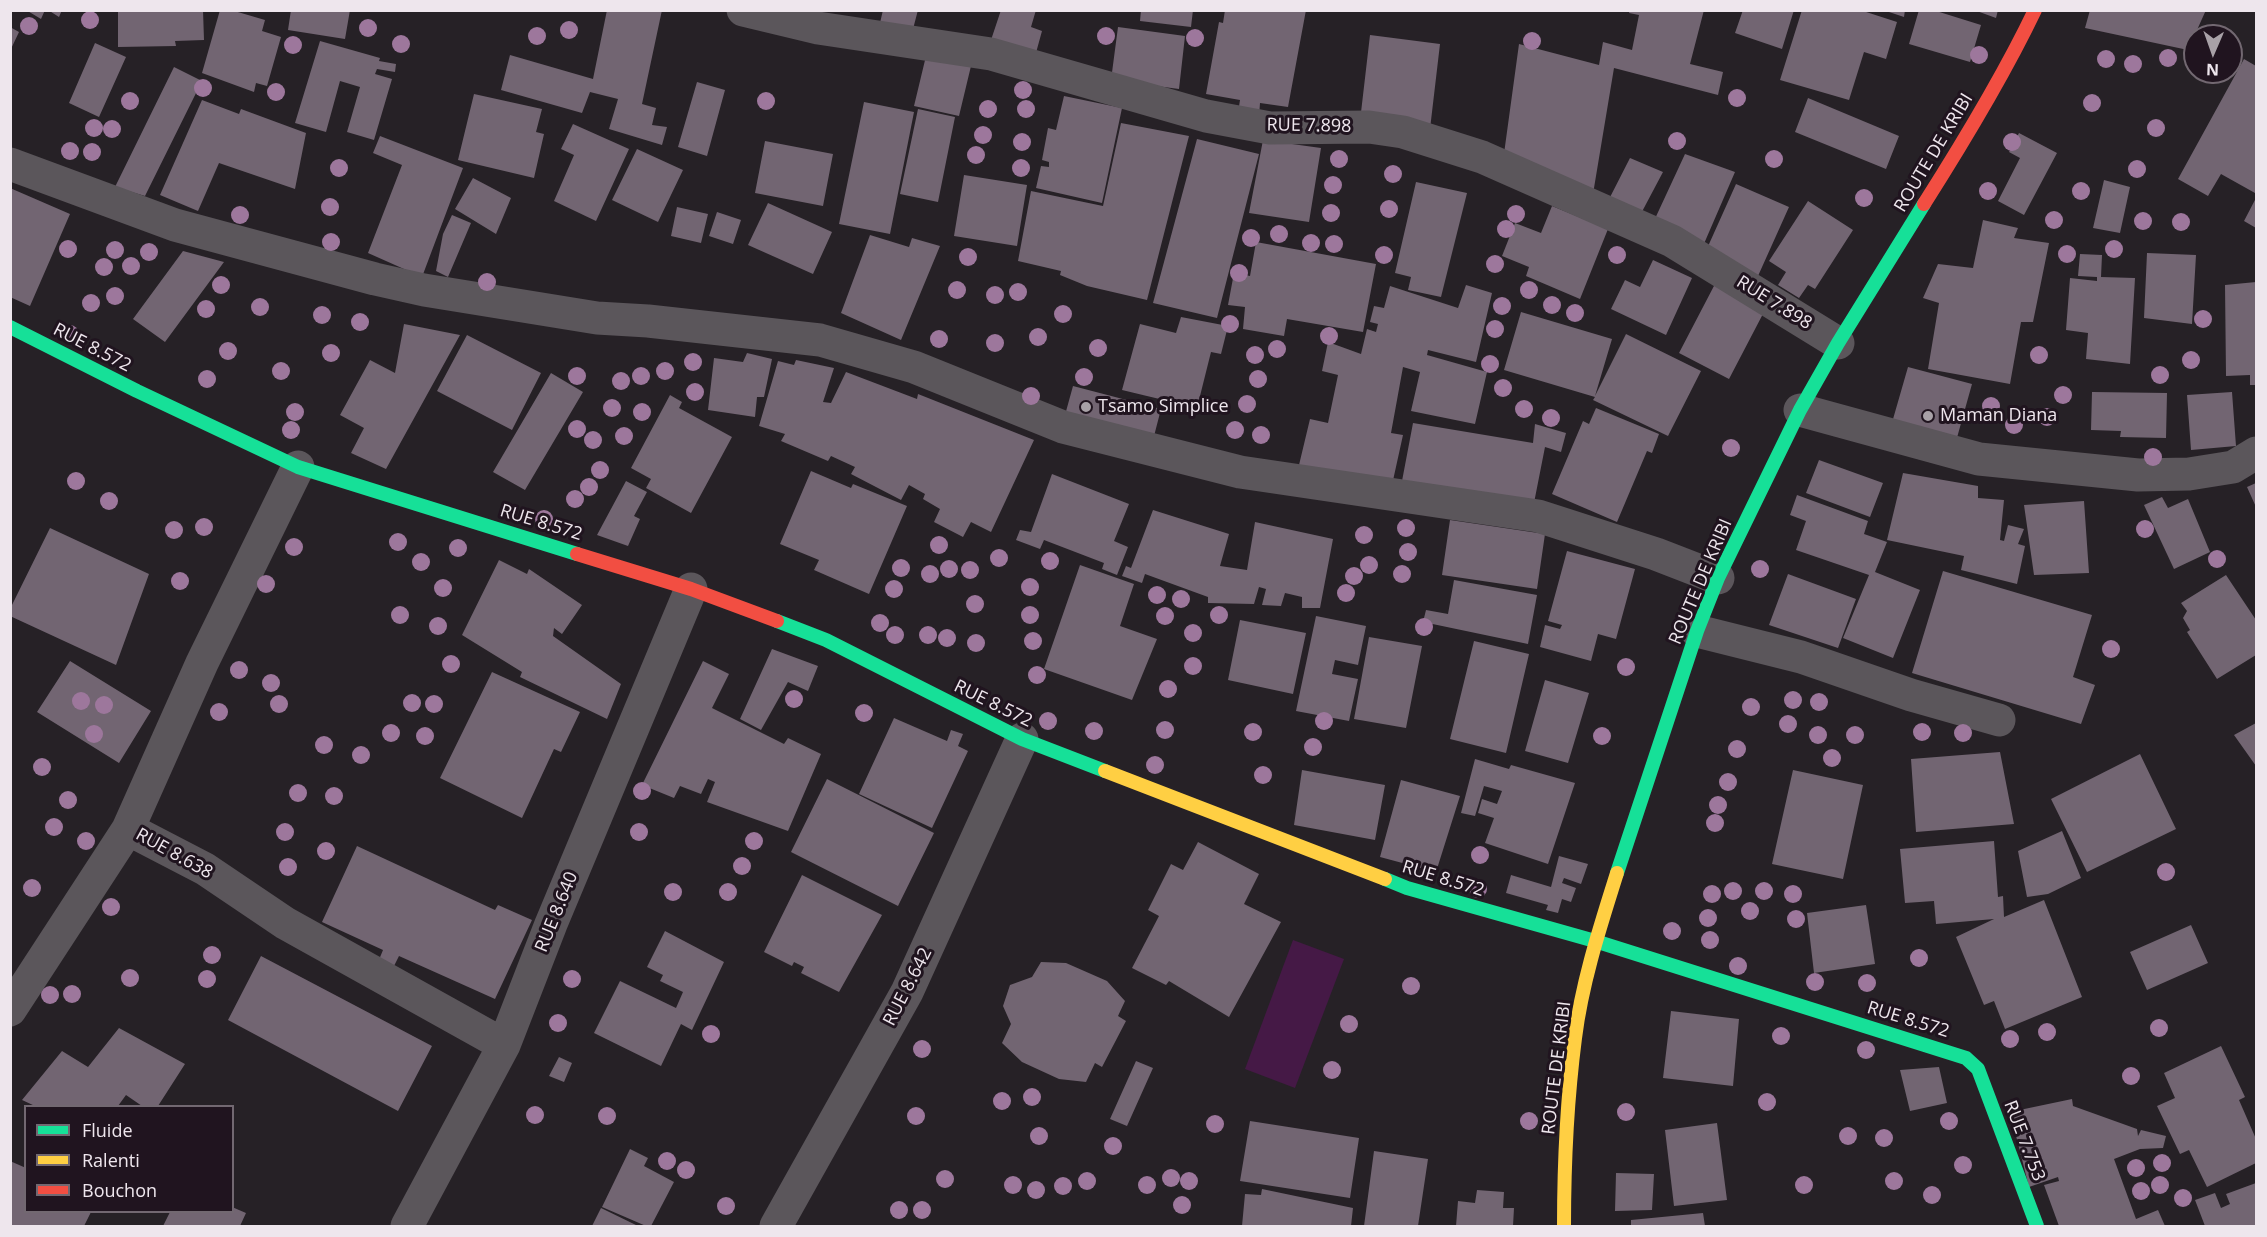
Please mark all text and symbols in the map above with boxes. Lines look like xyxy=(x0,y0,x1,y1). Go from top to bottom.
north arrow xyxy=(2183,24,2243,84)
text: N xyxy=(2206,59,2219,81)
street label: ROUTE DE KRIBI xyxy=(1890,90,1978,216)
street label: RUE 7.898 xyxy=(1266,114,1352,138)
street label: RUE 7.898 xyxy=(1732,271,1816,335)
street label: RUE 8.572 xyxy=(49,319,135,377)
place label: Tsamo Simplice xyxy=(1098,396,1229,418)
marker: Tsamo Simplice xyxy=(1079,400,1093,414)
place label: Maman Diana xyxy=(1940,405,2057,427)
marker: Maman Diana xyxy=(1921,409,1935,423)
street label: RUE 8.572 xyxy=(497,500,585,546)
street label: ROUTE DE KRIBI xyxy=(1665,516,1737,648)
street label: RUE 8.572 xyxy=(950,676,1036,732)
street label: RUE 8.638 xyxy=(132,824,216,884)
street label: RUE 8.572 xyxy=(1399,856,1487,902)
street label: RUE 8.640 xyxy=(531,869,583,955)
street label: RUE 8.642 xyxy=(879,944,937,1030)
street label: RUE 8.572 xyxy=(1864,997,1952,1043)
street label: ROUTE DE KRIBI xyxy=(1538,1000,1576,1136)
street label: RUE 7.753 xyxy=(1999,1098,2049,1184)
legend xyxy=(24,1105,234,1213)
text: Fluide xyxy=(82,1118,133,1142)
text: Ralenti xyxy=(82,1148,140,1172)
text: Bouchon xyxy=(82,1178,157,1202)

